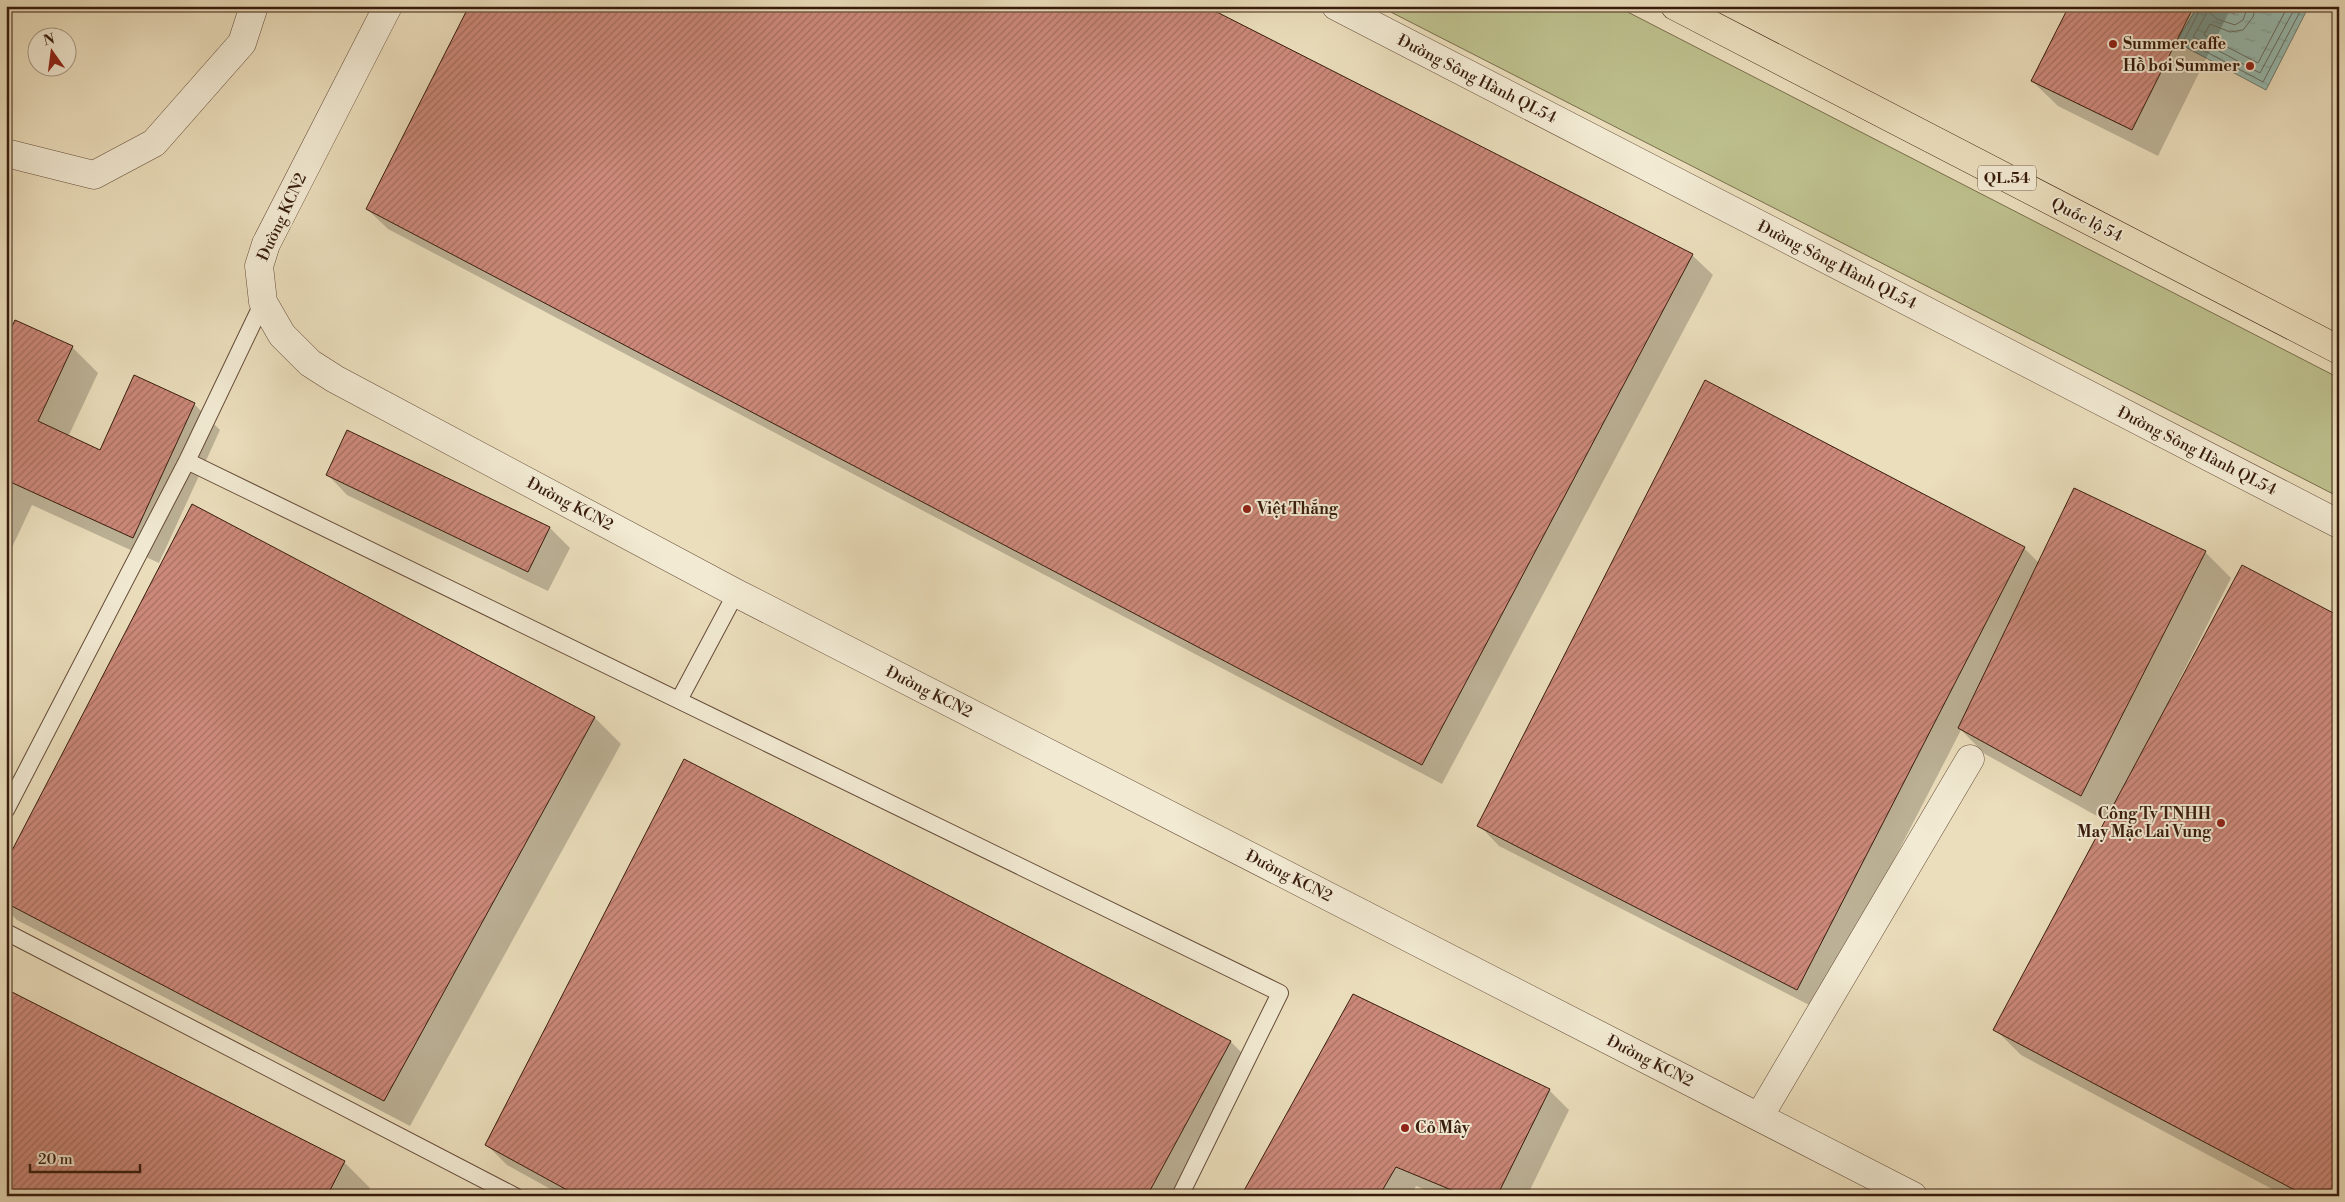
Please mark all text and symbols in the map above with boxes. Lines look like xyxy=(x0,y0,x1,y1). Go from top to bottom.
north arrow xyxy=(28,28,78,78)
text: N xyxy=(42,30,57,50)
street label: Đường Sông Hành QL54 xyxy=(1394,30,1560,128)
place label: Summer caffe xyxy=(2123,34,2227,54)
marker: Summer caffe xyxy=(2107,38,2119,50)
place label: Hồ bơi Summer xyxy=(2123,56,2240,76)
marker: Hồ bơi Summer xyxy=(2244,60,2256,72)
road number: QL.54 xyxy=(1978,166,2036,190)
street label: Đường KCN2 xyxy=(253,170,311,264)
street label: Quốc lộ 54 xyxy=(2048,193,2127,247)
street label: Đường Sông Hành QL54 xyxy=(1754,216,1920,314)
street label: Đường Sông Hành QL54 xyxy=(2114,402,2280,500)
street label: Đường KCN2 xyxy=(523,473,617,535)
place label: Việt Thắng xyxy=(1256,499,1339,519)
marker: Việt Thắng xyxy=(1241,503,1253,515)
street label: Đường KCN2 xyxy=(882,662,976,722)
place label: Công Ty TNHH May Mặc Lai Vung xyxy=(2077,804,2212,842)
marker: Công Ty TNHH May Mặc Lai Vung xyxy=(2215,817,2227,829)
street label: Đường KCN2 xyxy=(1242,846,1336,906)
street label: Đường KCN2 xyxy=(1603,1031,1697,1091)
place label: Cỏ Mây xyxy=(1415,1118,1471,1138)
marker: Cỏ Mây xyxy=(1399,1122,1411,1134)
scale bar xyxy=(30,1142,140,1174)
text: 20 m xyxy=(38,1150,73,1169)

